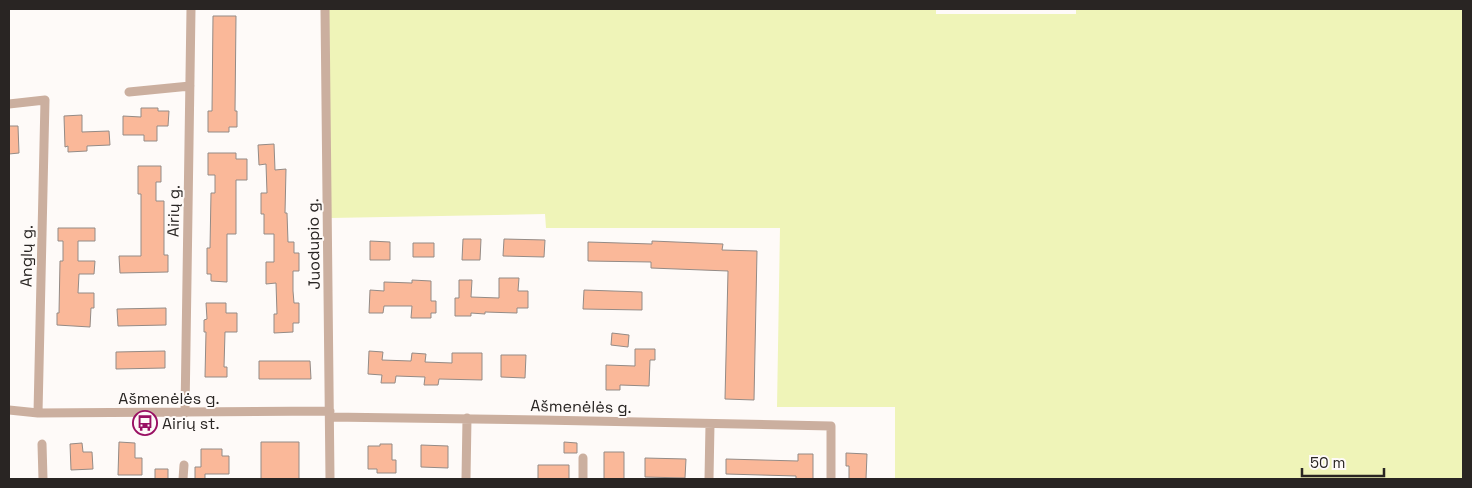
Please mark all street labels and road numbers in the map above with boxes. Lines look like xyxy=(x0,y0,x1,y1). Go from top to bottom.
street label: Airių g. xyxy=(163,185,184,237)
street label: Juodupio g. xyxy=(302,198,325,290)
street label: Anglų g. xyxy=(15,225,38,287)
street label: Ašmenėlės g. xyxy=(118,388,220,409)
street label: Ašmenėlės g. xyxy=(530,395,632,418)

